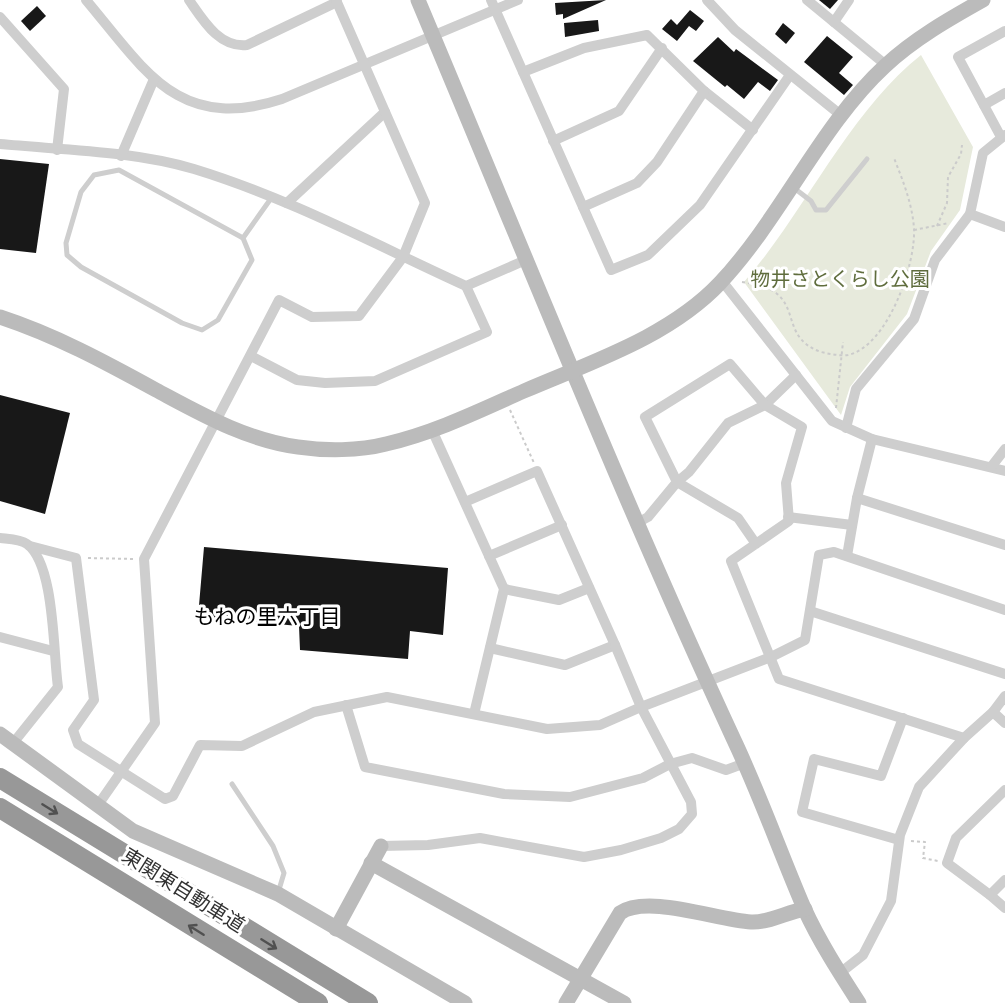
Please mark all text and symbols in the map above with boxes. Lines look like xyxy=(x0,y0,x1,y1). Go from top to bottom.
park label: 物井さとくらし公園 xyxy=(750,268,930,292)
district label: もねの里六丁目 xyxy=(194,605,341,630)
one-way arrow xyxy=(41,803,58,815)
street label: 東関東自動車道 xyxy=(117,844,249,938)
one-way arrow xyxy=(188,923,205,935)
one-way arrow xyxy=(260,938,277,950)

